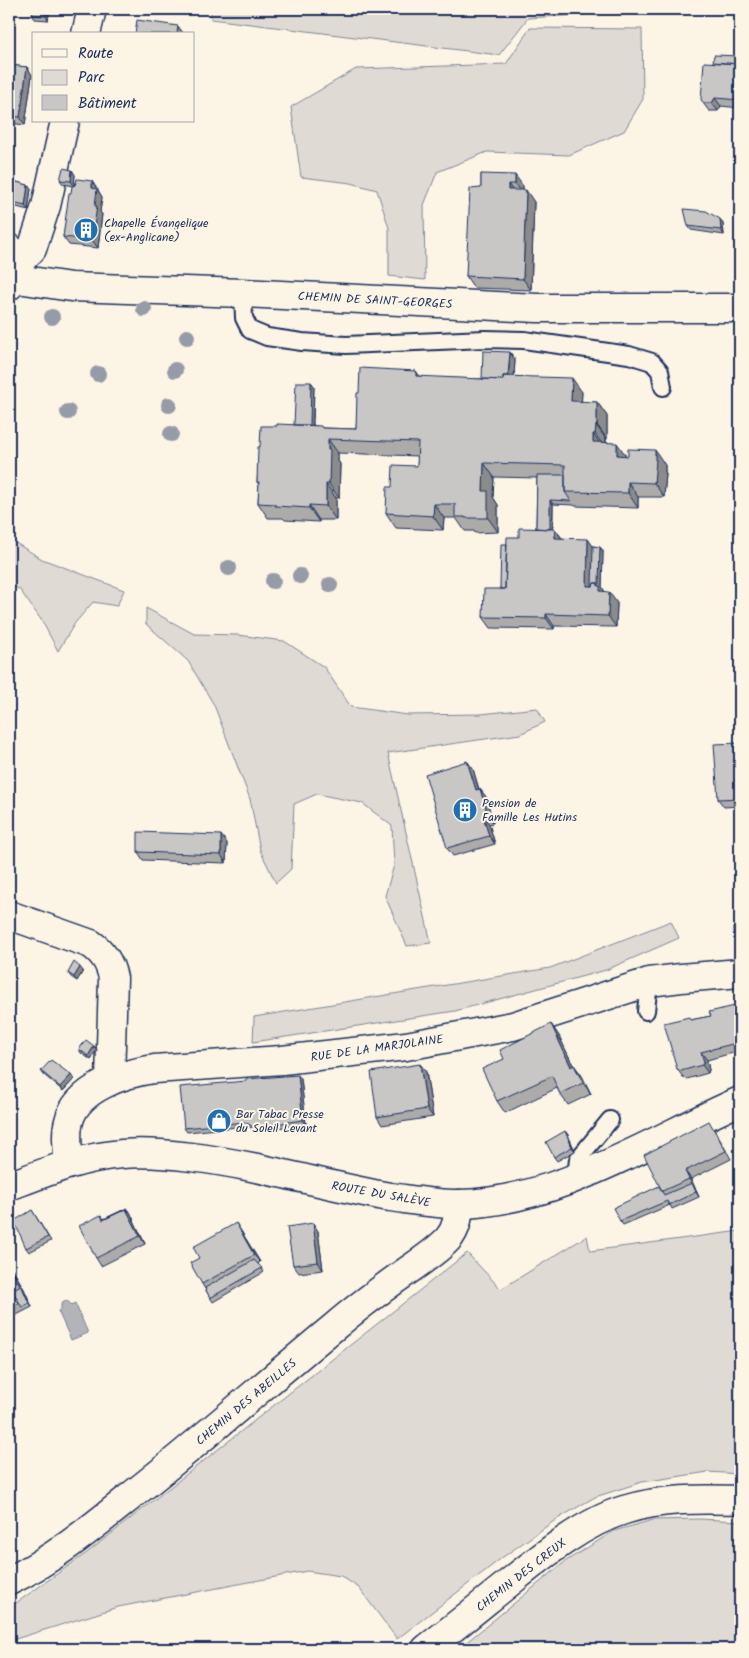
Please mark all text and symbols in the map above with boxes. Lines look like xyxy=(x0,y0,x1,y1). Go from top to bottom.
legend xyxy=(32,32,195,122)
text: Route xyxy=(78,42,114,66)
text: Parc xyxy=(78,66,105,90)
text: Bâtiment xyxy=(78,92,137,116)
place label: Chapelle Évangelique (ex-Anglicane) xyxy=(104,214,209,247)
building icon: Chapelle Évangelique (ex-Anglicane) xyxy=(73,217,99,243)
street label: CHEMIN DE SAINT-GEORGES xyxy=(297,287,453,314)
place label: Pension de Famille Les Hutins xyxy=(482,794,577,827)
building icon: Pension de Famille Les Hutins xyxy=(452,797,478,823)
street label: RUE DE LA MARJOLAINE xyxy=(310,1030,446,1067)
place label: Bar Tabac Presse du Soleil Levant xyxy=(236,1105,324,1138)
shop icon: Bar Tabac Presse du Soleil Levant xyxy=(206,1108,232,1134)
street label: ROUTE DU SALÈVE xyxy=(330,1176,433,1213)
street label: CHEMIN DES ABEILLES xyxy=(192,1354,301,1450)
street label: CHEMIN DES CREUX xyxy=(472,1534,571,1617)

